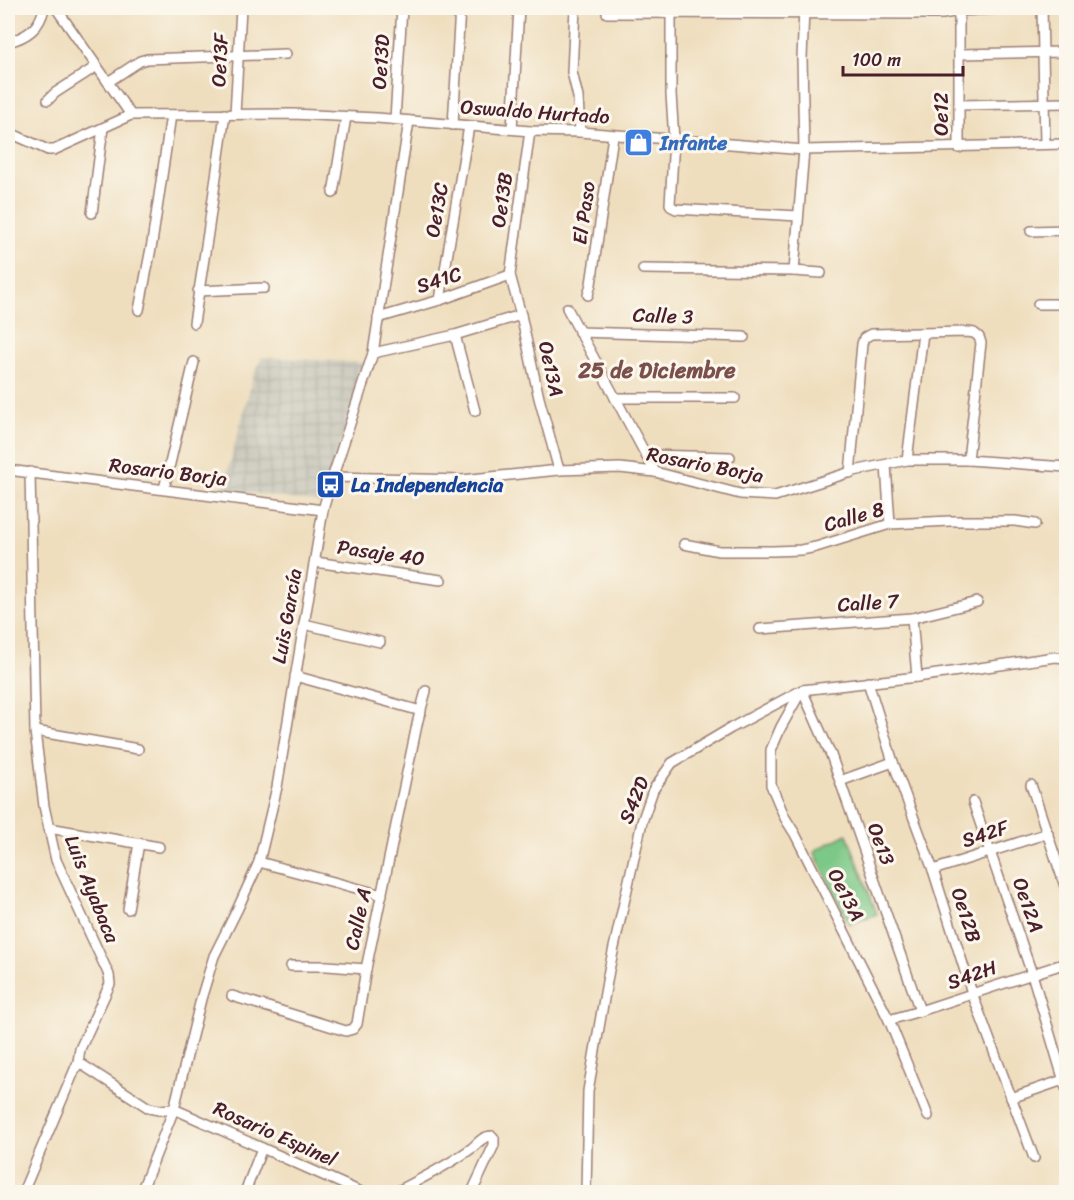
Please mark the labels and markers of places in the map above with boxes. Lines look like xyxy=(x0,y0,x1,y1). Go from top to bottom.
place label: Infante xyxy=(659,126,728,161)
shop icon: Infante xyxy=(623,127,655,159)
place label: La Independencia xyxy=(351,468,504,503)
bus stop icon: La Independencia xyxy=(314,469,346,501)

